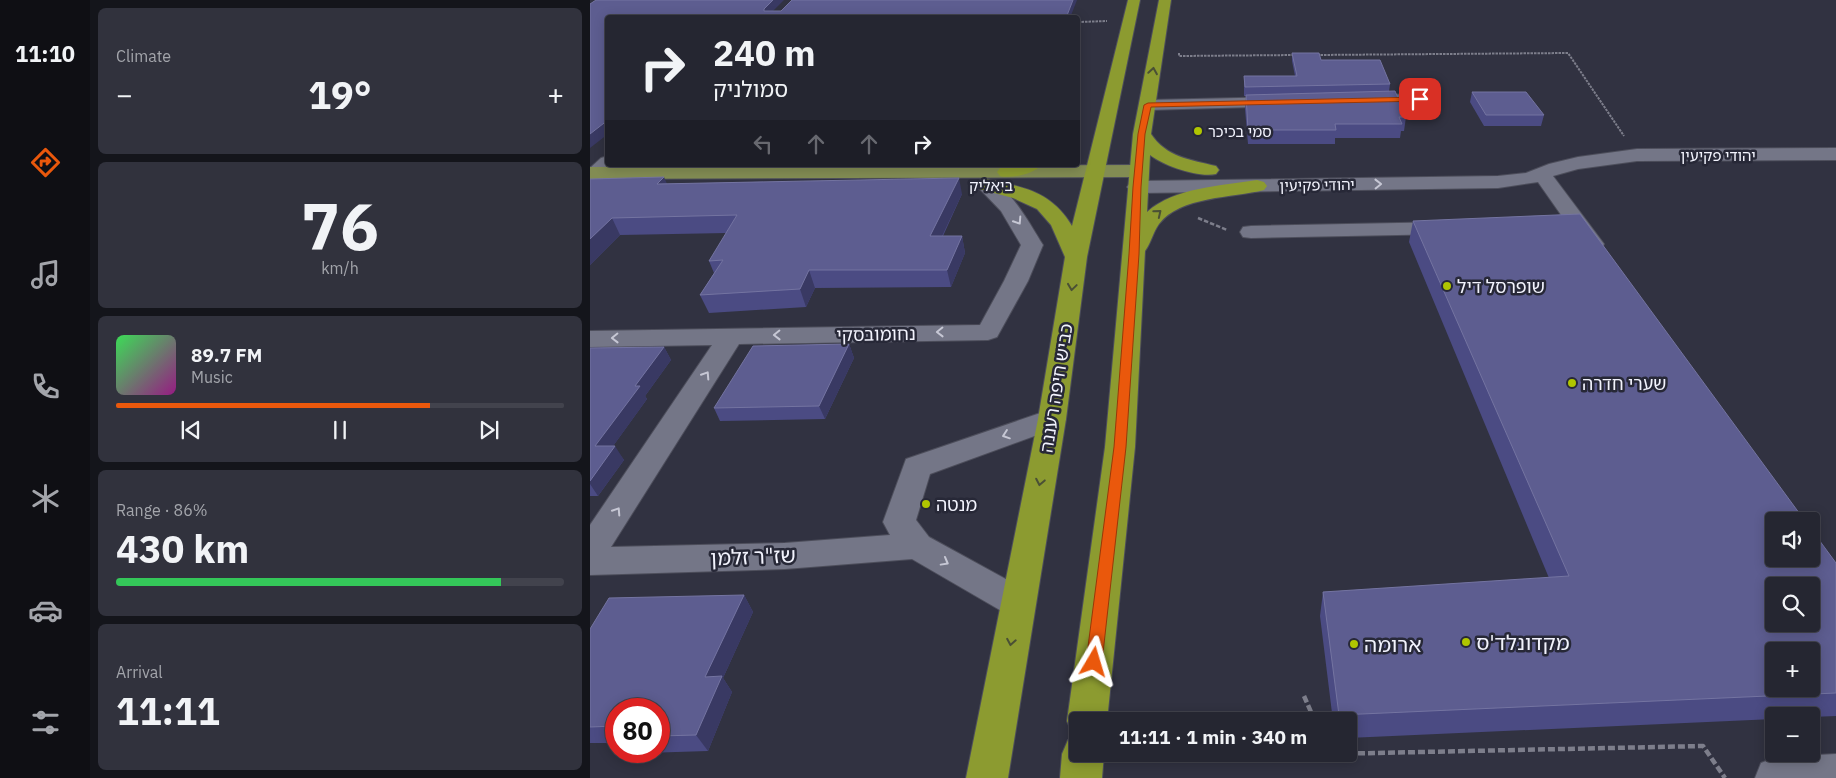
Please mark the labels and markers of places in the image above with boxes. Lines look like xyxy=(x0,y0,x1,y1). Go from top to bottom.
pin xyxy=(1399,78,1441,120)
place label: סמי בכיכר xyxy=(1208,122,1272,141)
marker: סמי בכיכר xyxy=(1192,125,1204,137)
place label: שופרסל דיל xyxy=(1457,275,1545,298)
marker: שופרסל דיל xyxy=(1441,280,1453,292)
place label: שערי חדרה xyxy=(1582,372,1667,395)
marker: שערי חדרה xyxy=(1566,377,1578,389)
place label: מנטה xyxy=(936,493,977,516)
marker: מנטה xyxy=(920,498,932,510)
place label: מקדונלד'ס xyxy=(1476,628,1570,656)
place label: ארומה xyxy=(1364,630,1422,658)
marker: מקדונלד'ס xyxy=(1460,636,1472,648)
marker: ארומה xyxy=(1348,638,1360,650)

